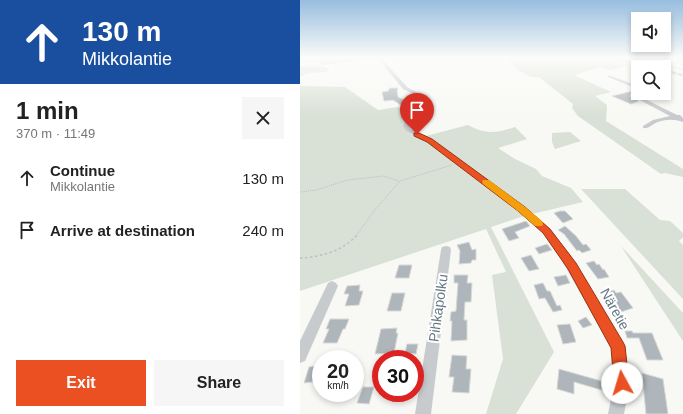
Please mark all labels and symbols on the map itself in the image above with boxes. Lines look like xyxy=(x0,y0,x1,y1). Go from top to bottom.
pin xyxy=(400,93,434,134)
street label: Pihkapolku xyxy=(425,273,451,343)
street label: Näretie xyxy=(597,285,633,333)
speed limit sign: 30 xyxy=(372,350,424,402)
position arrow xyxy=(601,362,643,404)

